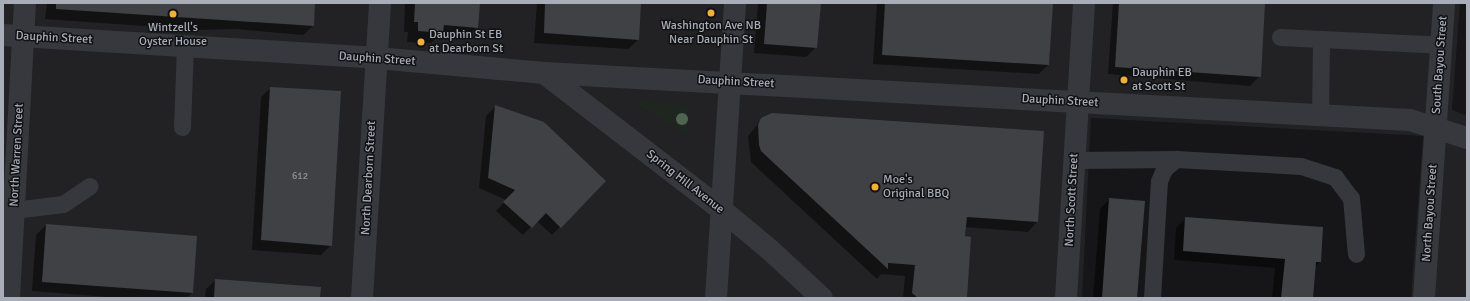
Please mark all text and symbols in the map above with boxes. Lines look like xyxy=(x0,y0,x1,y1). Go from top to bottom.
marker: Washington Ave NB Near Dauphin St xyxy=(706,8,716,18)
marker: Wintzell's Oyster House xyxy=(168,9,178,19)
street label: South Bayou Street xyxy=(1429,16,1451,114)
place label: Washington Ave NB Near Dauphin St xyxy=(661,19,761,47)
place label: Wintzell's Oyster House xyxy=(139,21,207,49)
place label: Dauphin St EB at Dearborn St xyxy=(429,28,503,56)
street label: Dauphin Street xyxy=(15,29,93,47)
marker: Dauphin St EB at Dearborn St xyxy=(416,37,426,47)
street label: Dauphin Street xyxy=(338,49,416,69)
place label: Dauphin EB at Scott St xyxy=(1132,66,1192,94)
street label: Dauphin Street xyxy=(697,73,775,91)
marker: Dauphin EB at Scott St xyxy=(1119,75,1129,85)
street label: Dauphin Street xyxy=(1021,92,1099,110)
street label: North Warren Street xyxy=(7,103,27,207)
street label: North Dearborn Street xyxy=(359,121,379,235)
street label: Spring Hill Avenue xyxy=(643,147,727,217)
street label: North Scott Street xyxy=(1062,153,1082,247)
street label: North Bayou Street xyxy=(1419,164,1441,262)
house number: 612 xyxy=(292,171,308,183)
place label: Moe's Original BBQ xyxy=(883,173,949,201)
marker: Moe's Original BBQ xyxy=(870,182,880,192)

